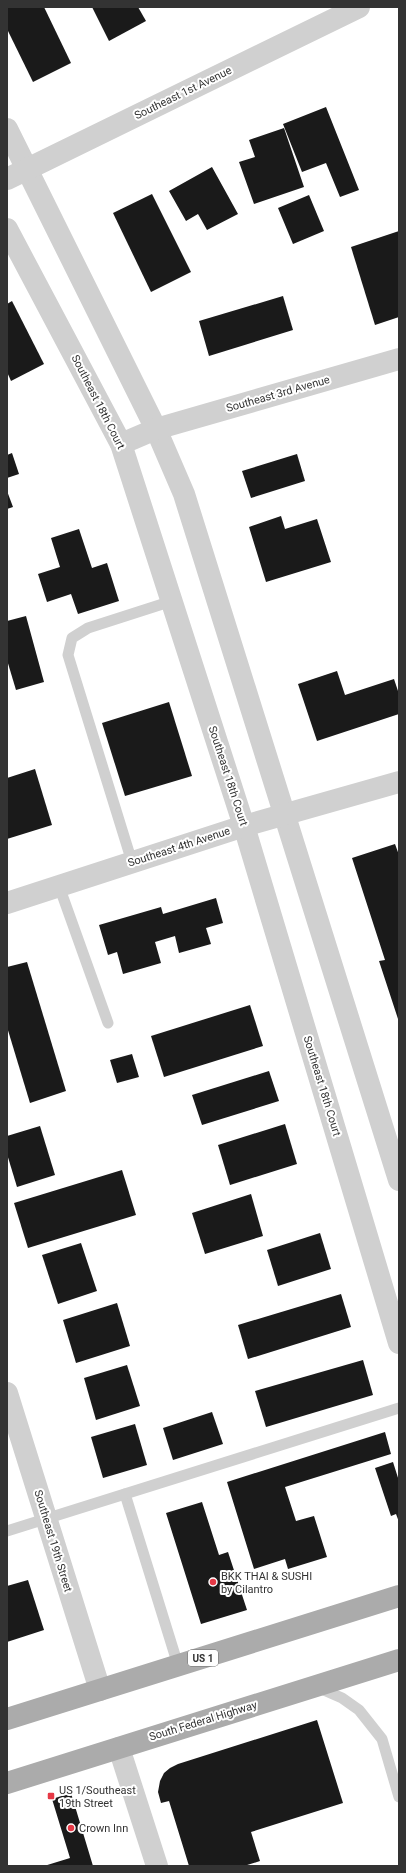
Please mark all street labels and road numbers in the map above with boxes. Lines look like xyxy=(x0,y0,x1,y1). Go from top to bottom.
street label: Southeast 1st Avenue xyxy=(132,64,234,122)
street label: Southeast 18th Court xyxy=(69,353,128,452)
street label: Southeast 3rd Avenue xyxy=(225,373,331,415)
street label: Southeast 18th Court xyxy=(206,724,250,828)
street label: Southeast 4th Avenue xyxy=(126,824,232,870)
street label: Southeast 18th Court xyxy=(301,1034,344,1138)
street label: Southeast 19th Street xyxy=(31,1488,75,1594)
road number: US 1 xyxy=(188,1650,218,1666)
street label: South Federal Highway xyxy=(147,1698,259,1744)

